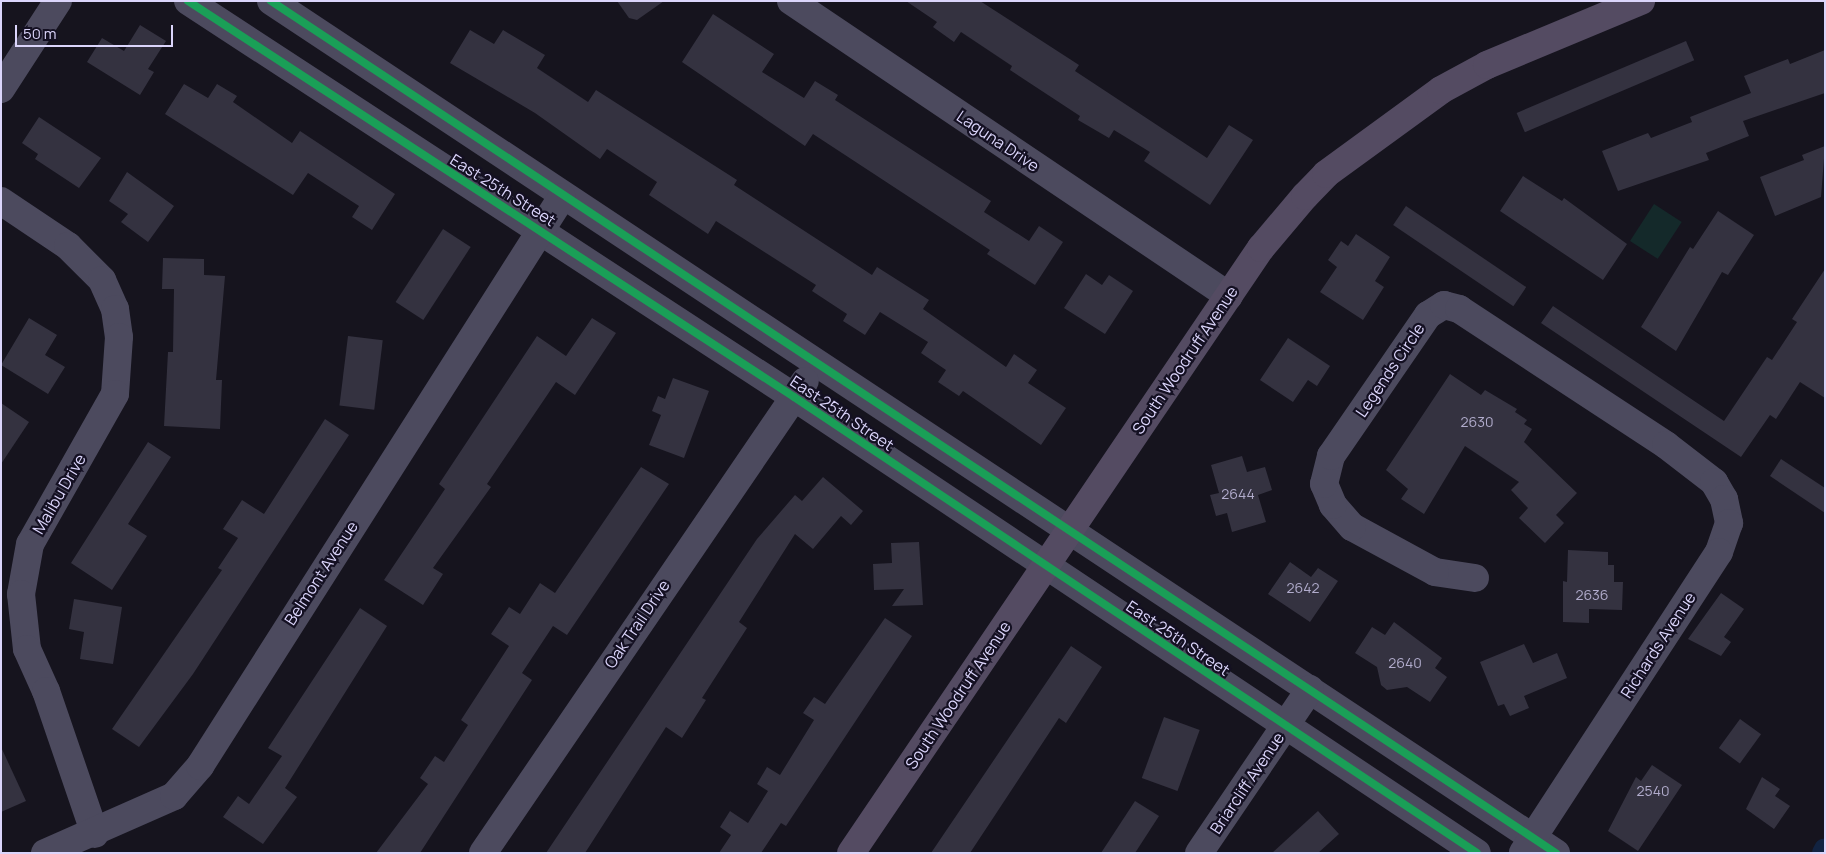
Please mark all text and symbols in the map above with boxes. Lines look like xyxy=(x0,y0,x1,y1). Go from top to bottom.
scale bar xyxy=(18,15,175,47)
text: 50 m xyxy=(23,23,57,44)
street label: Laguna Drive xyxy=(953,106,1043,176)
street label: East 25th Street xyxy=(447,150,559,230)
street label: South Woodruff Avenue xyxy=(1128,282,1242,438)
street label: Legends Circle xyxy=(1352,319,1428,421)
street label: East 25th Street xyxy=(787,371,897,455)
house number: 2630 xyxy=(1461,414,1493,430)
street label: Malibu Drive xyxy=(28,450,90,538)
house number: 2644 xyxy=(1221,486,1255,502)
street label: Belmont Avenue xyxy=(280,518,362,628)
street label: Oak Trail Drive xyxy=(600,576,674,672)
house number: 2642 xyxy=(1287,580,1319,596)
house number: 2636 xyxy=(1575,587,1609,603)
street label: Richards Avenue xyxy=(1617,588,1699,702)
street label: East 25th Street xyxy=(1123,596,1233,680)
street label: South Woodruff Avenue xyxy=(901,617,1015,773)
house number: 2640 xyxy=(1388,655,1422,671)
street label: Briarcliff Avenue xyxy=(1206,729,1288,837)
house number: 2540 xyxy=(1637,783,1669,799)

